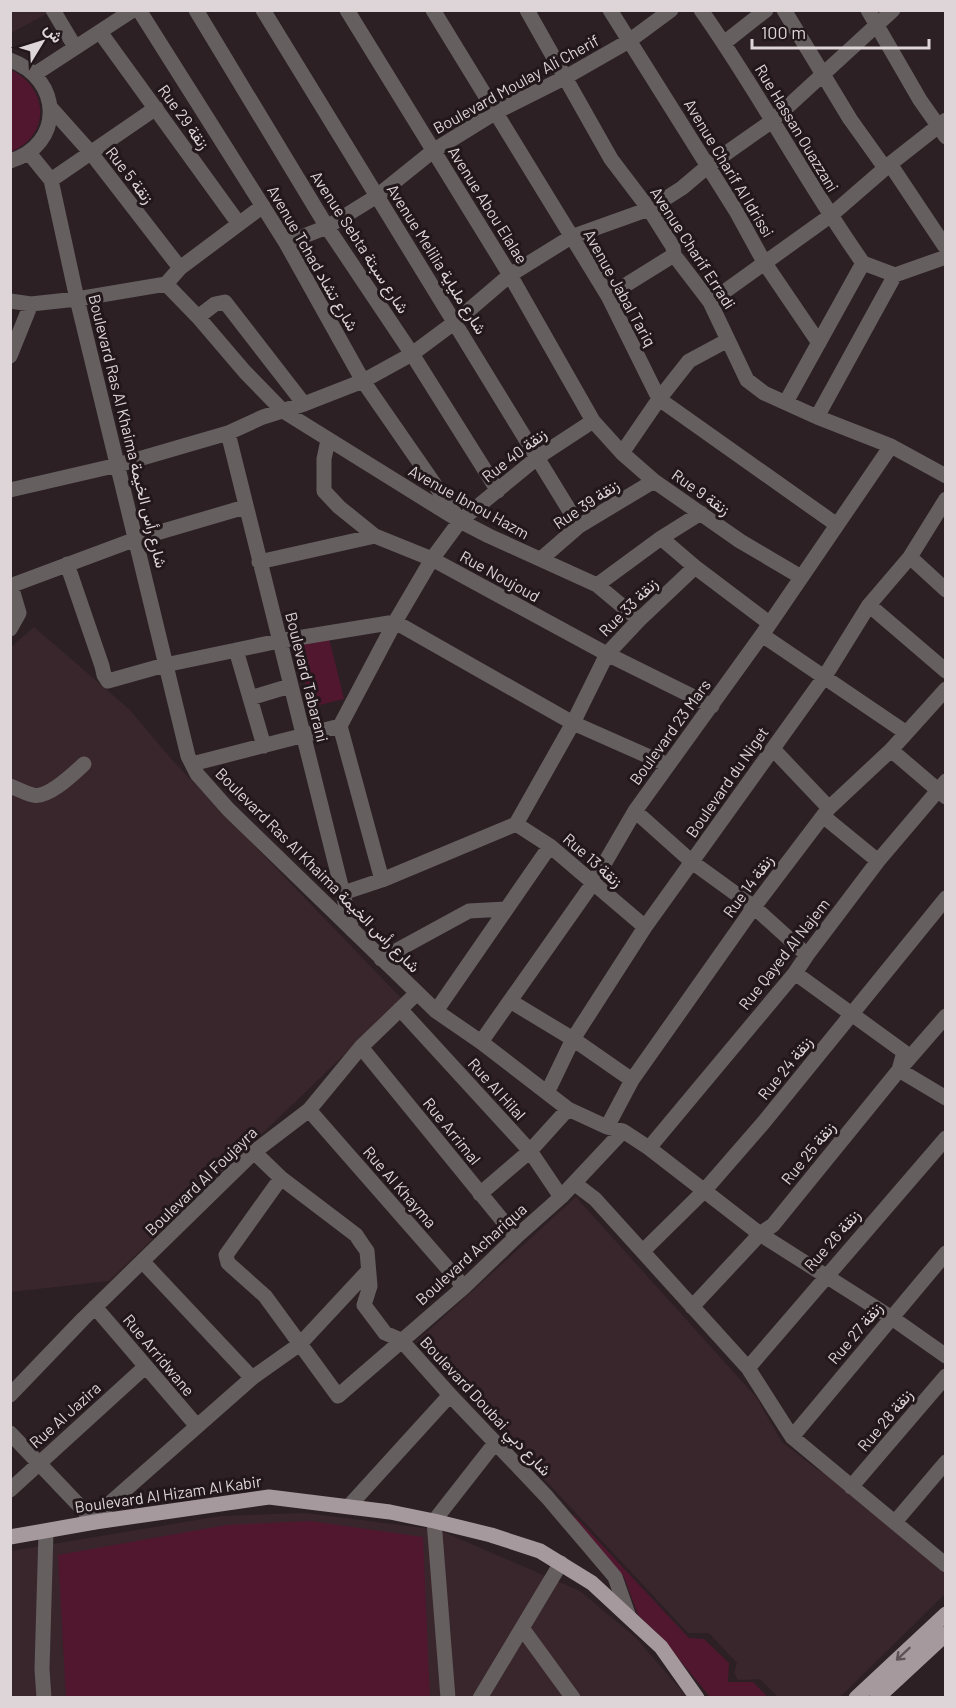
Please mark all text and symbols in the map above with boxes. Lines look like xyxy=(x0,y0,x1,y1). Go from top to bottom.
north arrow xyxy=(12,12,72,72)
scale bar xyxy=(752,12,929,50)
text: ش xyxy=(40,19,68,47)
text: 100 m xyxy=(761,21,806,43)
street label: Boulevard Moulay Ali Cherif xyxy=(429,30,602,137)
street label: Rue Hassan Ouazzani xyxy=(752,60,843,195)
street label: Rue 29 زنقة xyxy=(153,81,214,154)
street label: Avenue Charif Al Idrissi xyxy=(681,95,778,240)
street label: Rue 5 زنقة xyxy=(101,143,158,208)
street label: Avenue Abou Elalae xyxy=(445,143,532,267)
street label: Avenue Sebta شارع سبتة xyxy=(305,167,414,318)
street label: Avenue Melilia شارع ملياية xyxy=(381,180,491,339)
street label: Avenue Tchad شارع تشاد xyxy=(261,182,363,335)
street label: Avenue Charif Erradi xyxy=(647,183,740,312)
street label: Avenue Jabal Tariq xyxy=(580,226,661,350)
street label: Boulevard Ras Al Khaima شارع رأس الخيمة xyxy=(82,292,172,570)
street label: Rue 40 زنقة xyxy=(478,424,551,487)
street label: Avenue Ibnou Hazm xyxy=(406,461,533,543)
street label: Rue 9 زنقة xyxy=(667,465,734,520)
street label: Rue 39 زنقة xyxy=(549,475,623,534)
street label: Rue Noujoud xyxy=(457,546,543,605)
street label: Rue 33 زنقة xyxy=(594,573,662,641)
street label: Boulevard Tabarani xyxy=(282,610,333,744)
street label: Boulevard 23 Mars xyxy=(625,675,714,788)
street label: Boulevard du Niget xyxy=(681,723,772,841)
street label: Boulevard Ras Al Khaima شارع رأس الخيمة xyxy=(210,763,425,978)
street label: Rue 13 زنقة xyxy=(558,829,627,892)
street label: Rue 14 زنقة xyxy=(718,851,778,922)
street label: Rue Qayed Al Najem xyxy=(734,894,833,1013)
street label: Rue 24 زنقة xyxy=(753,1032,817,1104)
street label: Rue Al Hilal xyxy=(465,1054,530,1124)
street label: Rue Arrimal xyxy=(420,1093,485,1168)
street label: Rue 25 زنقة xyxy=(777,1117,840,1189)
street label: Boulevard Al Foujayra xyxy=(141,1122,261,1239)
street label: Rue Al Khayma xyxy=(360,1142,441,1231)
street label: Boulevard Achariqua xyxy=(411,1199,530,1308)
street label: Rue 26 زنقة xyxy=(800,1205,865,1276)
street label: Rue 27 زنقة xyxy=(823,1298,887,1369)
street label: Rue Arridwane xyxy=(120,1310,199,1399)
street label: Boulevard Doubai شارع دبي xyxy=(413,1332,556,1483)
street label: Rue Al Jazira xyxy=(25,1378,104,1452)
street label: Rue 28 زنقة xyxy=(853,1385,918,1456)
street label: Boulevard Al Hizam Al Kabir xyxy=(73,1471,263,1516)
one-way arrow xyxy=(895,1647,910,1661)

